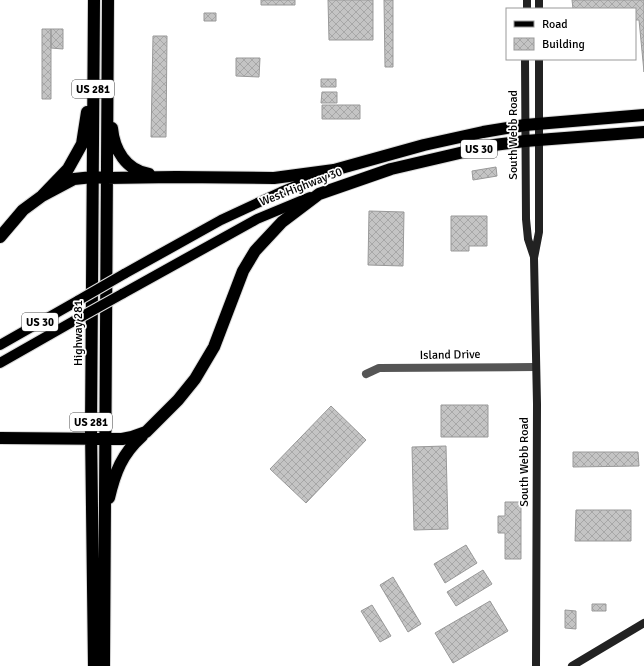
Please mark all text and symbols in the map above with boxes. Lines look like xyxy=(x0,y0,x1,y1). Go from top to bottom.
legend xyxy=(506,8,636,60)
text: Road xyxy=(542,17,568,32)
text: Building xyxy=(542,37,585,52)
road number: US 281 xyxy=(72,80,114,98)
street label: South Webb Road xyxy=(506,90,521,180)
road number: US 30 xyxy=(461,140,497,158)
street label: West Highway 30 xyxy=(257,164,345,210)
street label: Highway 281 xyxy=(71,300,86,366)
road number: US 30 xyxy=(22,313,58,331)
street label: Island Drive xyxy=(419,347,481,363)
road number: US 281 xyxy=(70,413,112,431)
street label: South Webb Road xyxy=(517,417,532,507)

